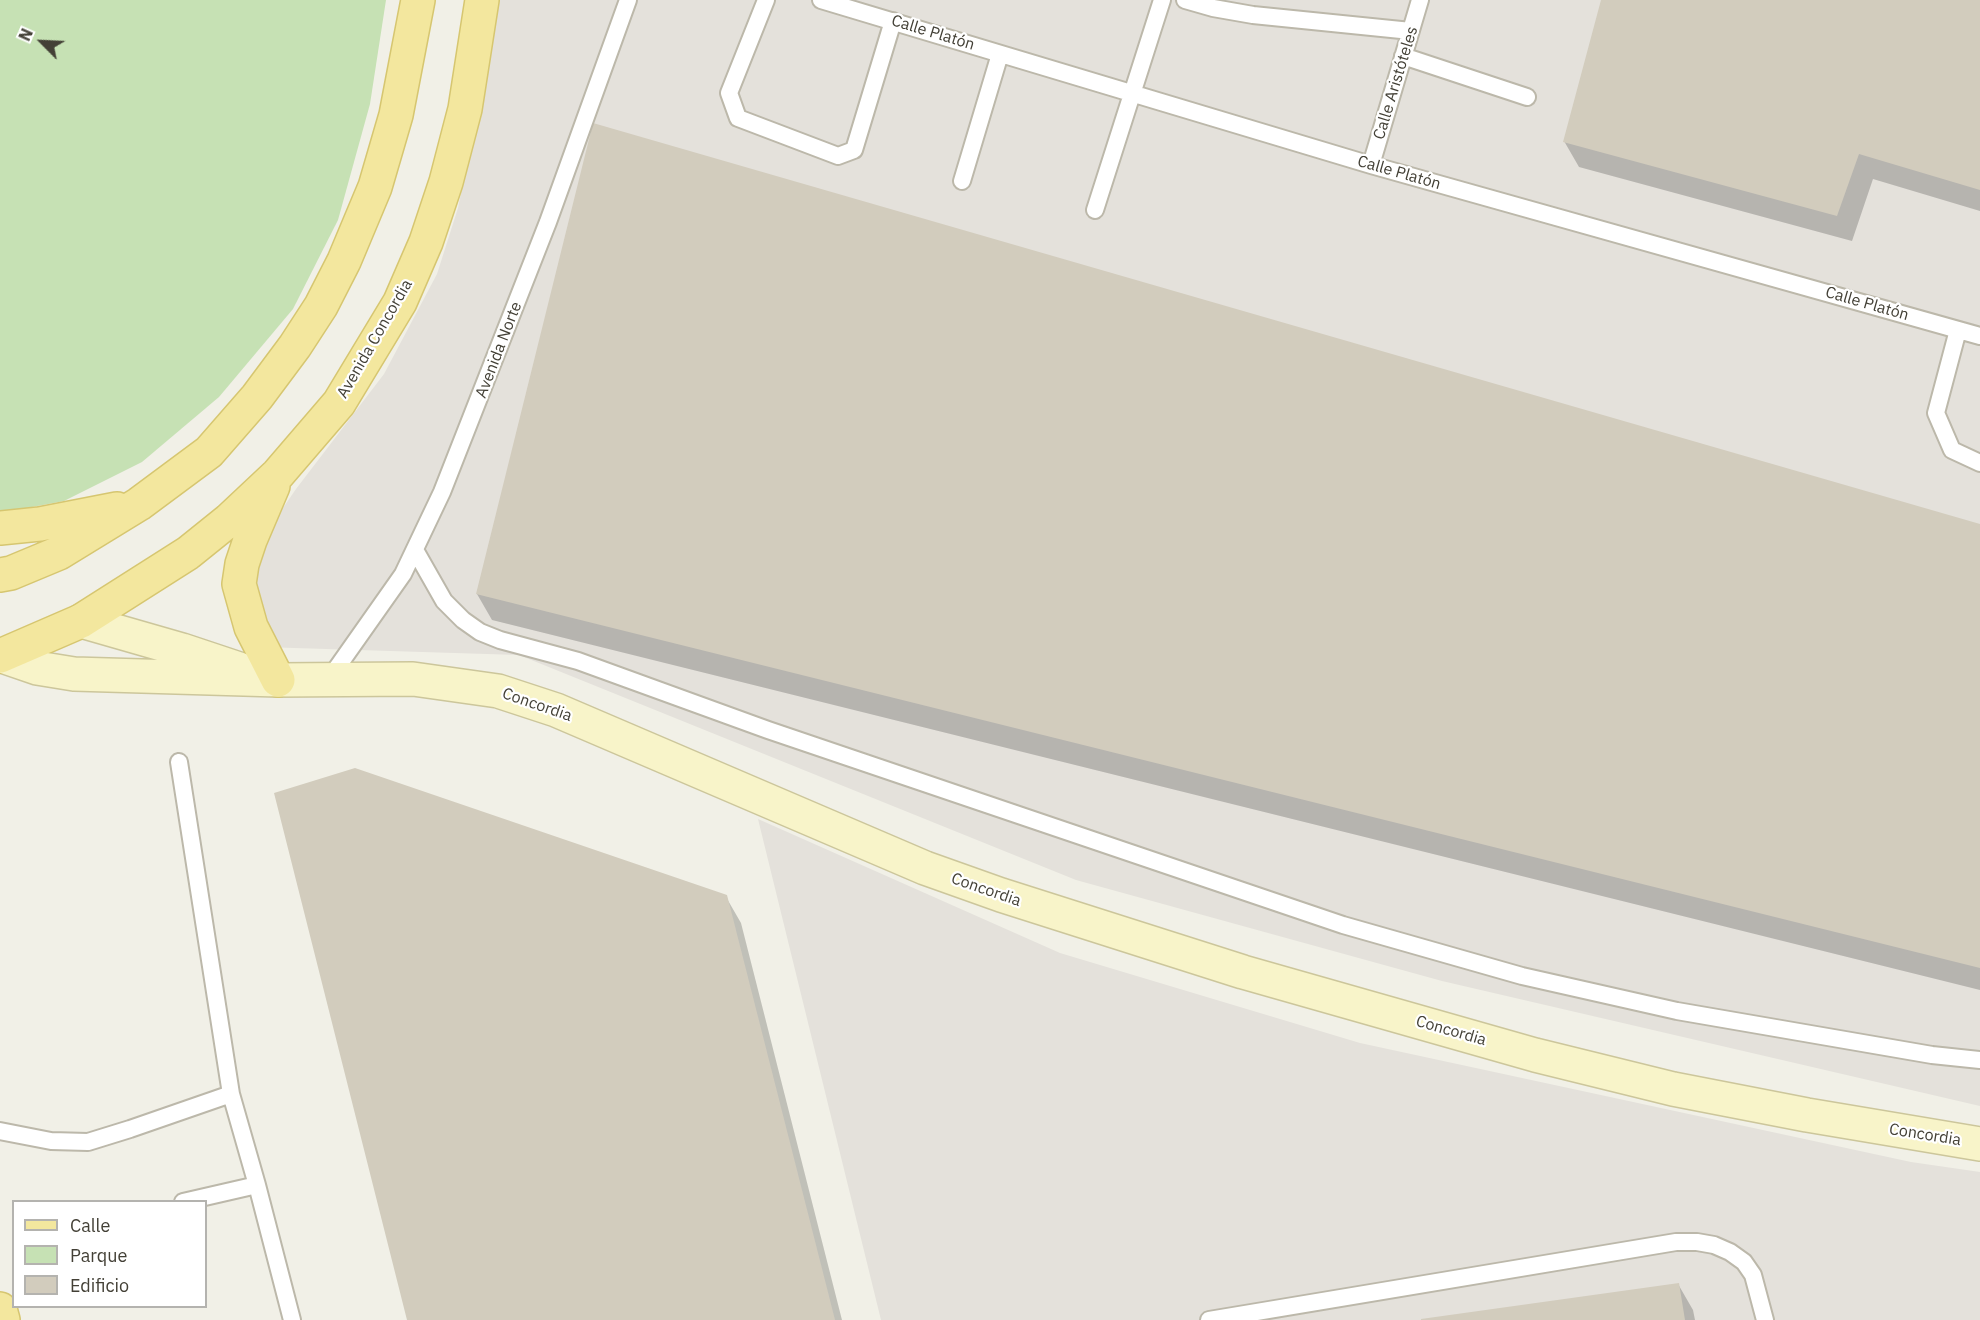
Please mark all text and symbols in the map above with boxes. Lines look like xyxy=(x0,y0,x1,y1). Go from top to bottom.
street label: Calle Platón xyxy=(889,11,977,55)
north arrow xyxy=(12,12,72,72)
street label: Calle Aristóteles xyxy=(1370,24,1422,142)
text: N xyxy=(14,25,37,44)
street label: Calle Platón xyxy=(1355,152,1443,194)
street label: Avenida Concordia xyxy=(333,276,417,402)
street label: Calle Platón xyxy=(1823,283,1911,325)
street label: Avenida Norte xyxy=(472,299,526,401)
street label: Concordia xyxy=(500,684,574,726)
street label: Concordia xyxy=(949,869,1023,911)
street label: Concordia xyxy=(1414,1012,1488,1050)
street label: Concordia xyxy=(1888,1120,1962,1150)
legend xyxy=(12,1200,207,1308)
text: Calle xyxy=(70,1214,110,1237)
text: Parque xyxy=(70,1244,127,1267)
text: Edificio xyxy=(70,1274,129,1297)

